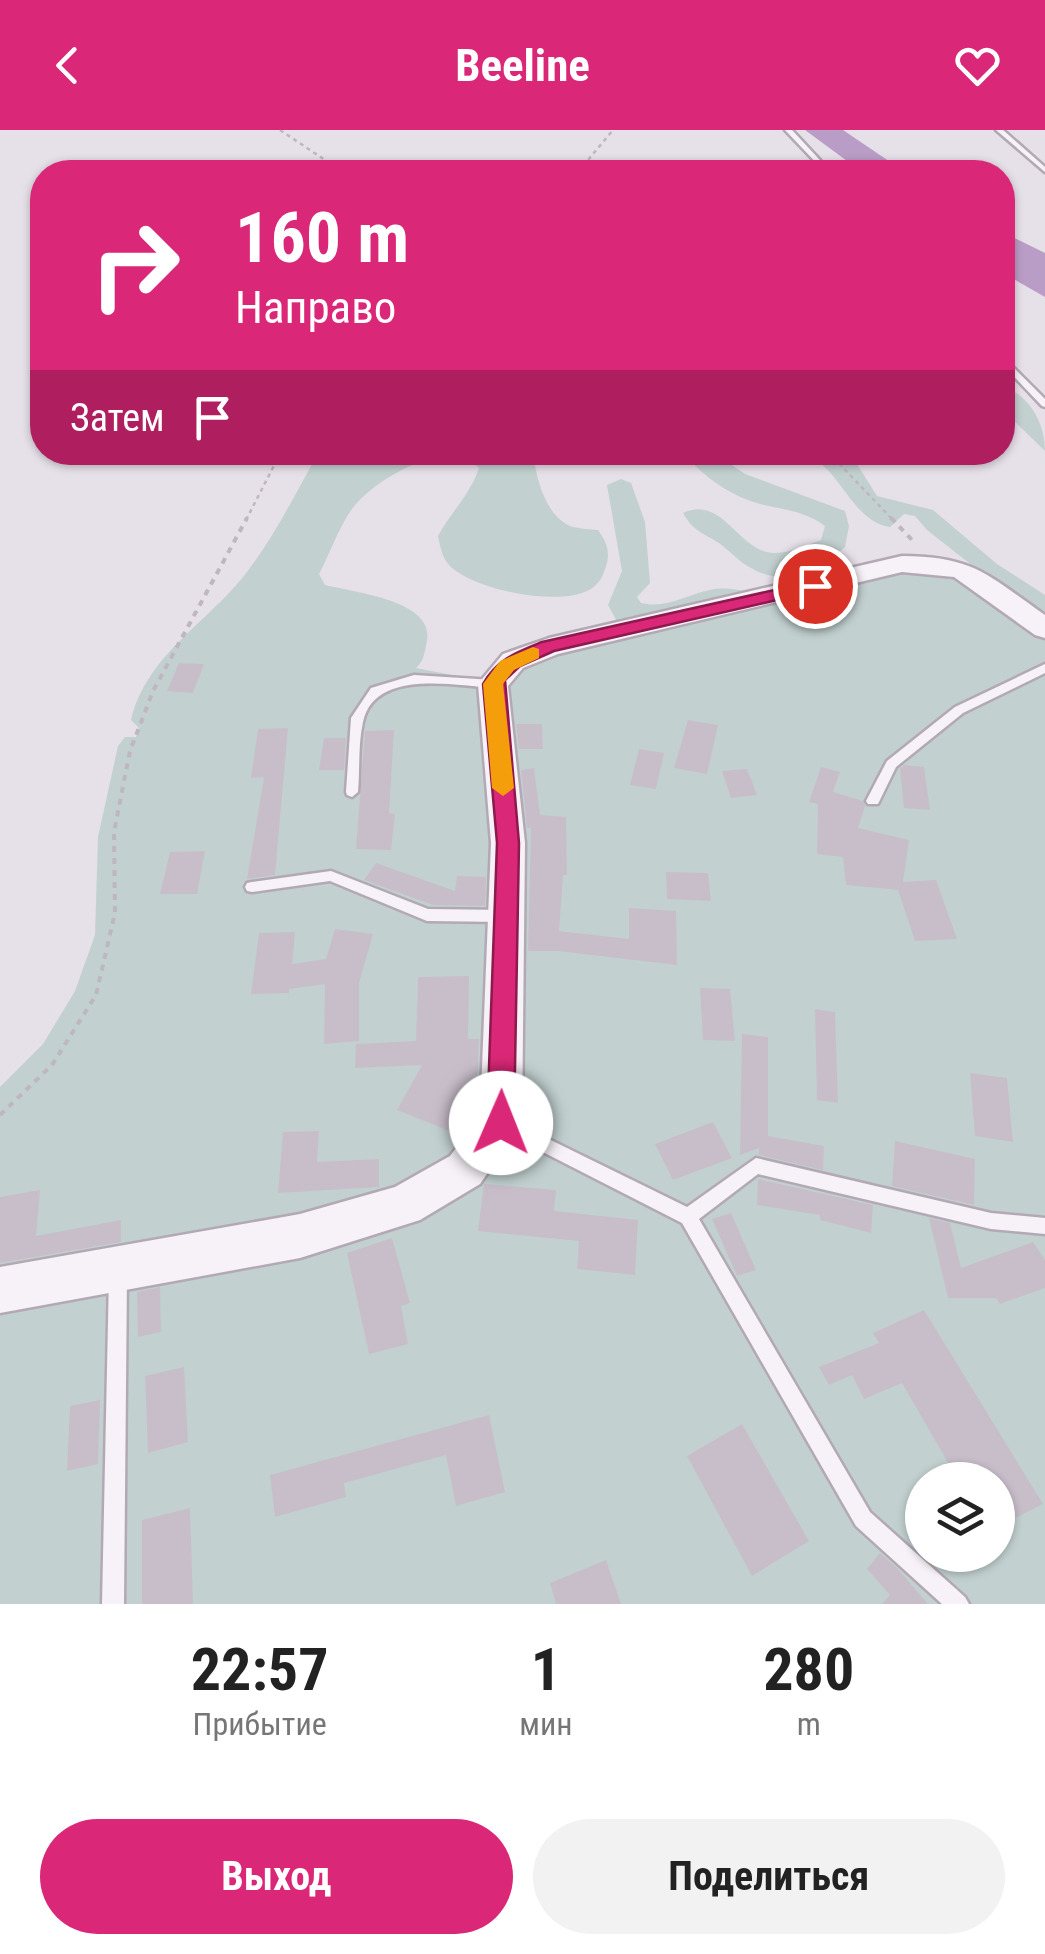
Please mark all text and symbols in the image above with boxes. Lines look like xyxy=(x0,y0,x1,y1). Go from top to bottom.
icon: back xyxy=(40,38,95,93)
icon: heart xyxy=(950,38,1005,93)
text: Beeline xyxy=(455,39,590,92)
text: 160 m xyxy=(235,197,409,279)
icon: right xyxy=(70,200,200,330)
text: Направо xyxy=(235,281,396,334)
icon: arrive xyxy=(185,390,240,445)
text: Затем xyxy=(70,396,165,440)
pin xyxy=(773,544,858,629)
icon: arrive xyxy=(788,559,843,614)
position arrow xyxy=(449,1071,553,1175)
map controls xyxy=(905,1462,1015,1572)
button: layers xyxy=(905,1462,1015,1572)
text: 22:57 xyxy=(191,1634,328,1705)
text: 1 xyxy=(531,1634,561,1705)
text: 280 xyxy=(763,1634,854,1705)
text: Прибытие xyxy=(193,1705,327,1743)
text: мин xyxy=(519,1705,572,1743)
text: m xyxy=(797,1705,821,1743)
button: Выход xyxy=(40,1819,513,1934)
button: Поделиться xyxy=(533,1819,1005,1934)

